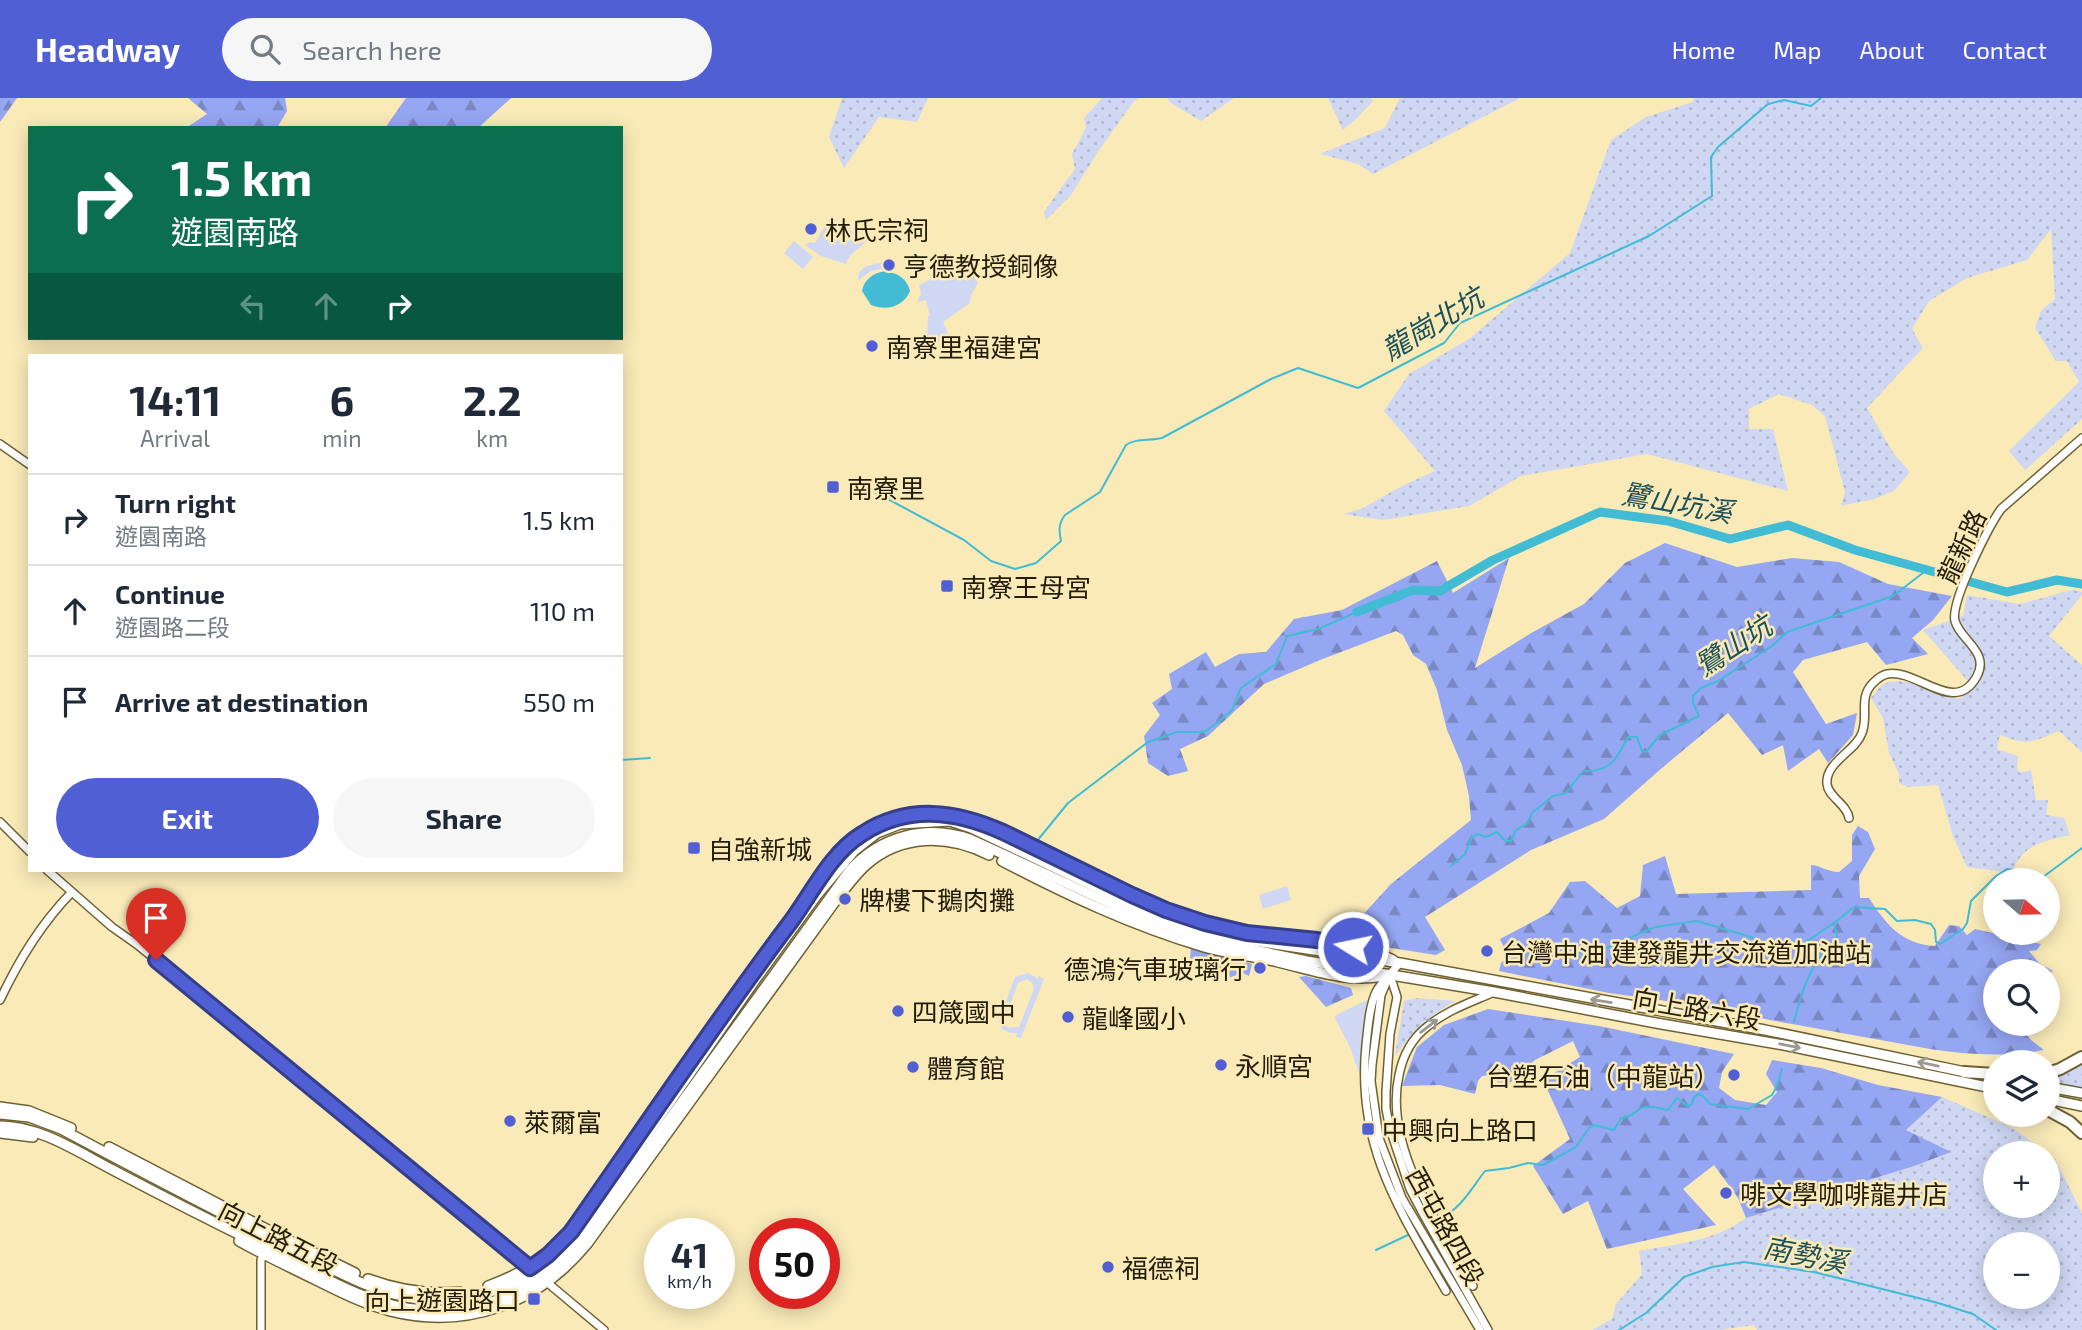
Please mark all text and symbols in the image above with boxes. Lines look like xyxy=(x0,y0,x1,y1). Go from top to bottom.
search box xyxy=(222,18,712,81)
text: Headway xyxy=(35,29,180,69)
icon: search xyxy=(246,30,284,68)
text: Search here xyxy=(302,34,442,65)
text: Home xyxy=(1672,35,1735,64)
text: Map xyxy=(1773,35,1821,64)
text: About xyxy=(1859,35,1925,64)
text: Contact xyxy=(1963,35,2047,64)
text: 1.5 km xyxy=(171,147,312,206)
icon: right xyxy=(56,154,147,245)
text: 遊園南路 xyxy=(171,212,299,250)
place label: 林氏宗祠 xyxy=(825,214,929,245)
marker: 林氏宗祠 xyxy=(803,221,819,237)
place label: 亨德教授銅像 xyxy=(903,250,1059,281)
marker: 亨德教授銅像 xyxy=(881,257,897,273)
water label: 龍崗北坑 xyxy=(1375,278,1492,366)
icon: left xyxy=(234,287,272,325)
icon: ahead xyxy=(307,287,345,325)
icon: right xyxy=(380,287,418,325)
place label: 南寮里福建宮 xyxy=(886,331,1042,362)
marker: 南寮里福建宮 xyxy=(864,338,880,354)
text: 14:11 xyxy=(129,374,221,424)
text: 6 xyxy=(330,374,354,424)
text: 2.2 xyxy=(463,374,522,424)
text: Arrival xyxy=(140,424,210,452)
text: min xyxy=(322,424,362,452)
text: km xyxy=(476,424,508,452)
place label: 南寮里 xyxy=(847,472,925,503)
water label: 鷺山坑溪 xyxy=(1619,476,1739,529)
marker: 南寮里 xyxy=(825,479,841,495)
text: Turn right xyxy=(115,487,236,518)
icon: right xyxy=(56,501,94,539)
text: 1.5 km xyxy=(523,504,595,535)
street label: 龍新路 xyxy=(1930,504,1992,588)
text: 遊園南路 xyxy=(115,522,207,550)
place label: 南寮王母宮 xyxy=(961,571,1091,602)
text: Continue xyxy=(115,578,225,609)
marker: 南寮王母宮 xyxy=(939,578,955,594)
icon: ahead xyxy=(56,592,94,630)
text: 110 m xyxy=(530,595,595,626)
water label: 鷺山坑 xyxy=(1689,606,1781,682)
text: 遊園路二段 xyxy=(115,613,230,641)
icon: arrive xyxy=(56,683,94,721)
text: Arrive at destination xyxy=(115,686,368,717)
text: 550 m xyxy=(523,686,595,717)
button: Exit xyxy=(56,778,319,858)
button: Share xyxy=(333,778,595,858)
place label: 自強新城 xyxy=(708,833,812,864)
marker: 自強新城 xyxy=(686,840,702,856)
north arrow xyxy=(1983,868,2060,945)
map controls xyxy=(1983,868,2060,1309)
place label: 牌樓下鵝肉攤 xyxy=(859,884,1015,915)
pin xyxy=(126,888,186,960)
marker: 牌樓下鵝肉攤 xyxy=(837,891,853,907)
icon: arrive xyxy=(137,899,175,937)
position arrow xyxy=(1316,910,1390,984)
place label: 台灣中油 建發龍井交流道加油站 xyxy=(1501,936,1871,967)
marker: 台灣中油 建發龍井交流道加油站 xyxy=(1479,943,1495,959)
place label: 德鴻汽車玻璃行 xyxy=(1064,953,1246,984)
button: search xyxy=(1983,959,2060,1036)
marker: 德鴻汽車玻璃行 xyxy=(1252,960,1268,976)
street label: 向上路六段 xyxy=(1630,981,1764,1035)
one-way arrow xyxy=(1590,994,1613,1007)
place label: 四箴國中 xyxy=(912,996,1016,1027)
place label: 龍峰國小 xyxy=(1082,1002,1186,1033)
marker: 四箴國中 xyxy=(890,1003,906,1019)
marker: 龍峰國小 xyxy=(1060,1009,1076,1025)
one-way arrow xyxy=(1420,1019,1438,1034)
one-way arrow xyxy=(1778,1040,1801,1054)
place label: 永順宮 xyxy=(1235,1050,1313,1081)
button: layers xyxy=(1983,1050,2060,1127)
place label: 體育館 xyxy=(927,1052,1005,1083)
marker: 永順宮 xyxy=(1213,1057,1229,1073)
one-way arrow xyxy=(1917,1057,1940,1071)
marker: 體育館 xyxy=(905,1059,921,1075)
place label: 台塑石油（中龍站） xyxy=(1486,1060,1720,1091)
marker: 台塑石油（中龍站） xyxy=(1726,1067,1742,1083)
place label: 萊爾富 xyxy=(524,1106,602,1137)
marker: 萊爾富 xyxy=(502,1113,518,1129)
place label: 中興向上路口 xyxy=(1382,1114,1538,1145)
marker: 中興向上路口 xyxy=(1360,1121,1376,1137)
button: + xyxy=(1983,1141,2060,1218)
street label: 西屯路四段 xyxy=(1401,1162,1491,1290)
place label: 啡文學咖啡龍井店 xyxy=(1740,1178,1948,1209)
marker: 啡文學咖啡龍井店 xyxy=(1718,1185,1734,1201)
street label: 向上路五段 xyxy=(214,1194,344,1280)
speed limit sign: 50 xyxy=(749,1218,840,1309)
water label: 南勢溪 xyxy=(1761,1229,1853,1279)
button: − xyxy=(1983,1232,2060,1309)
text: 41 xyxy=(671,1233,708,1275)
place label: 福德祠 xyxy=(1122,1252,1200,1283)
marker: 福德祠 xyxy=(1100,1259,1116,1275)
text: km/h xyxy=(667,1270,712,1292)
place label: 向上遊園路口 xyxy=(364,1284,520,1315)
marker: 向上遊園路口 xyxy=(526,1291,542,1307)

